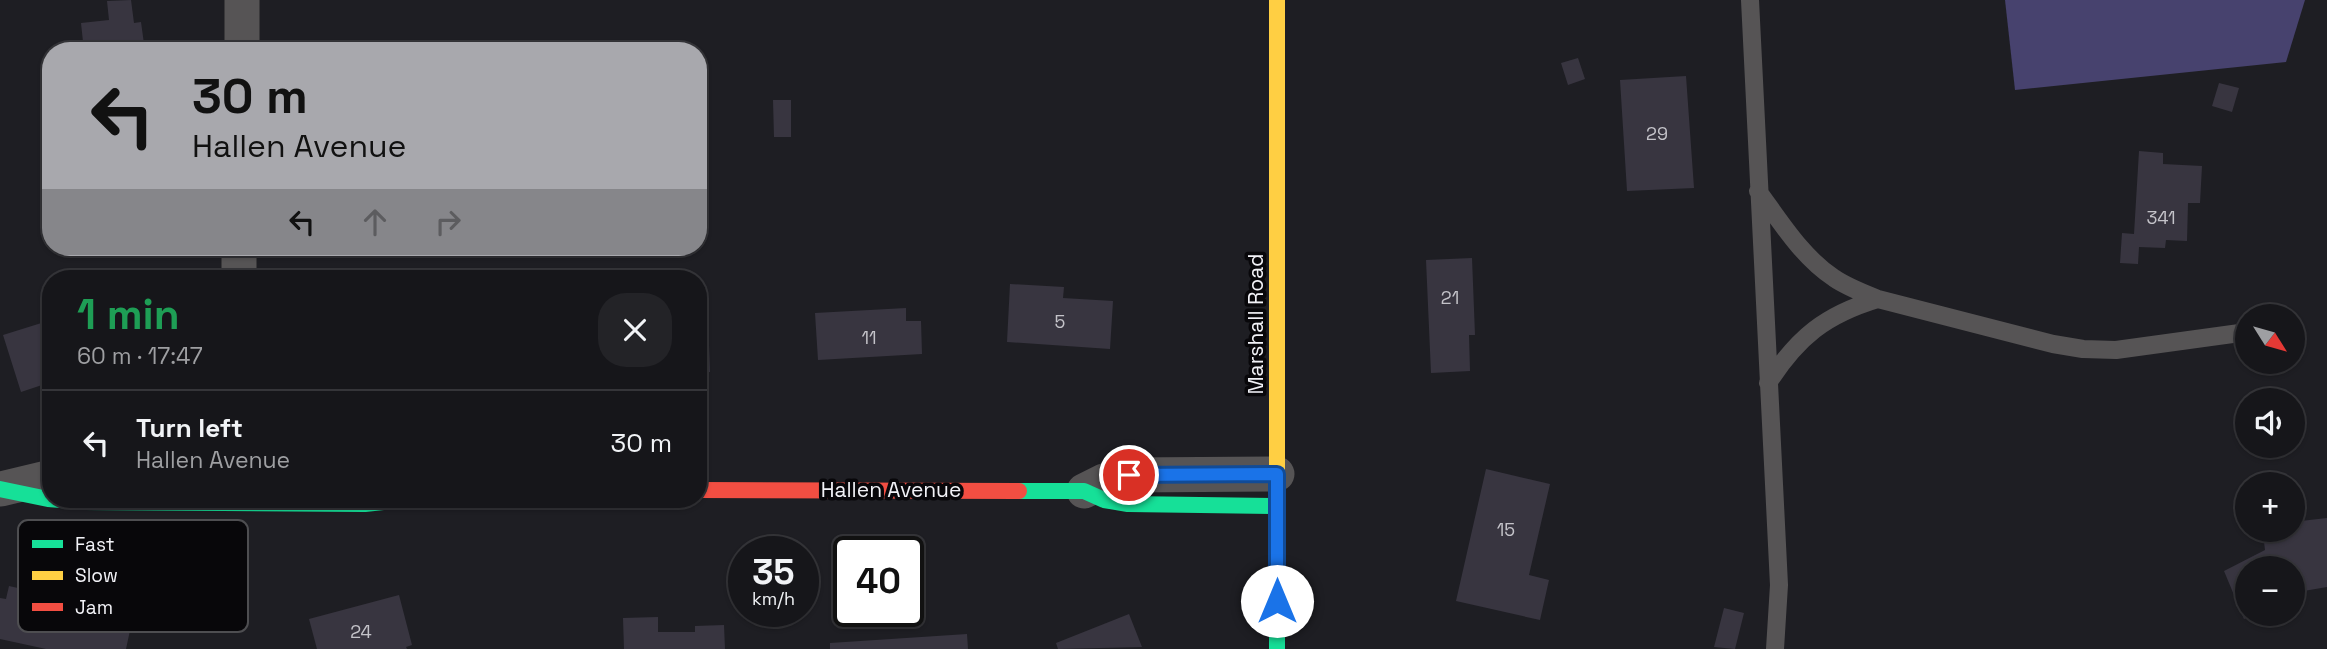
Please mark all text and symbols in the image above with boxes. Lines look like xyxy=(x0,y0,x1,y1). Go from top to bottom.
text: 30 m xyxy=(192,65,308,127)
icon: left xyxy=(77,70,168,161)
house number: 29 xyxy=(1646,122,1668,145)
text: Hallen Avenue xyxy=(192,126,406,166)
icon: left xyxy=(283,203,321,241)
icon: ahead xyxy=(356,203,394,241)
icon: right xyxy=(429,203,467,241)
house number: 341 xyxy=(2146,206,2176,229)
street label: Marshall Road xyxy=(1242,253,1269,395)
house number: 21 xyxy=(1441,286,1459,309)
text: 1 min xyxy=(77,288,180,341)
button: close xyxy=(598,293,672,367)
north arrow xyxy=(2235,304,2305,374)
map controls xyxy=(2235,304,2305,626)
house number: 5 xyxy=(1055,310,1065,333)
house number: 11 xyxy=(861,326,877,349)
text: 60 m · 17:47 xyxy=(77,341,203,371)
button: sound xyxy=(2235,388,2305,458)
text: Turn left xyxy=(136,411,243,445)
icon: left xyxy=(77,424,115,462)
text: 30 m xyxy=(611,426,672,460)
text: Hallen Avenue xyxy=(136,445,290,475)
pin xyxy=(1099,445,1159,505)
icon: arrive xyxy=(1110,456,1148,494)
button: + xyxy=(2235,472,2305,542)
street label: Hallen Avenue xyxy=(821,476,961,503)
house number: 15 xyxy=(1497,518,1515,541)
legend xyxy=(18,520,248,632)
text: Fast xyxy=(75,532,115,557)
speed limit sign: 40 xyxy=(833,536,924,627)
text: 35 xyxy=(752,550,795,594)
button: − xyxy=(2235,556,2305,626)
text: Slow xyxy=(75,563,118,588)
position arrow xyxy=(1240,564,1314,638)
text: km/h xyxy=(752,587,795,610)
text: Jam xyxy=(75,595,113,620)
house number: 24 xyxy=(350,620,372,643)

